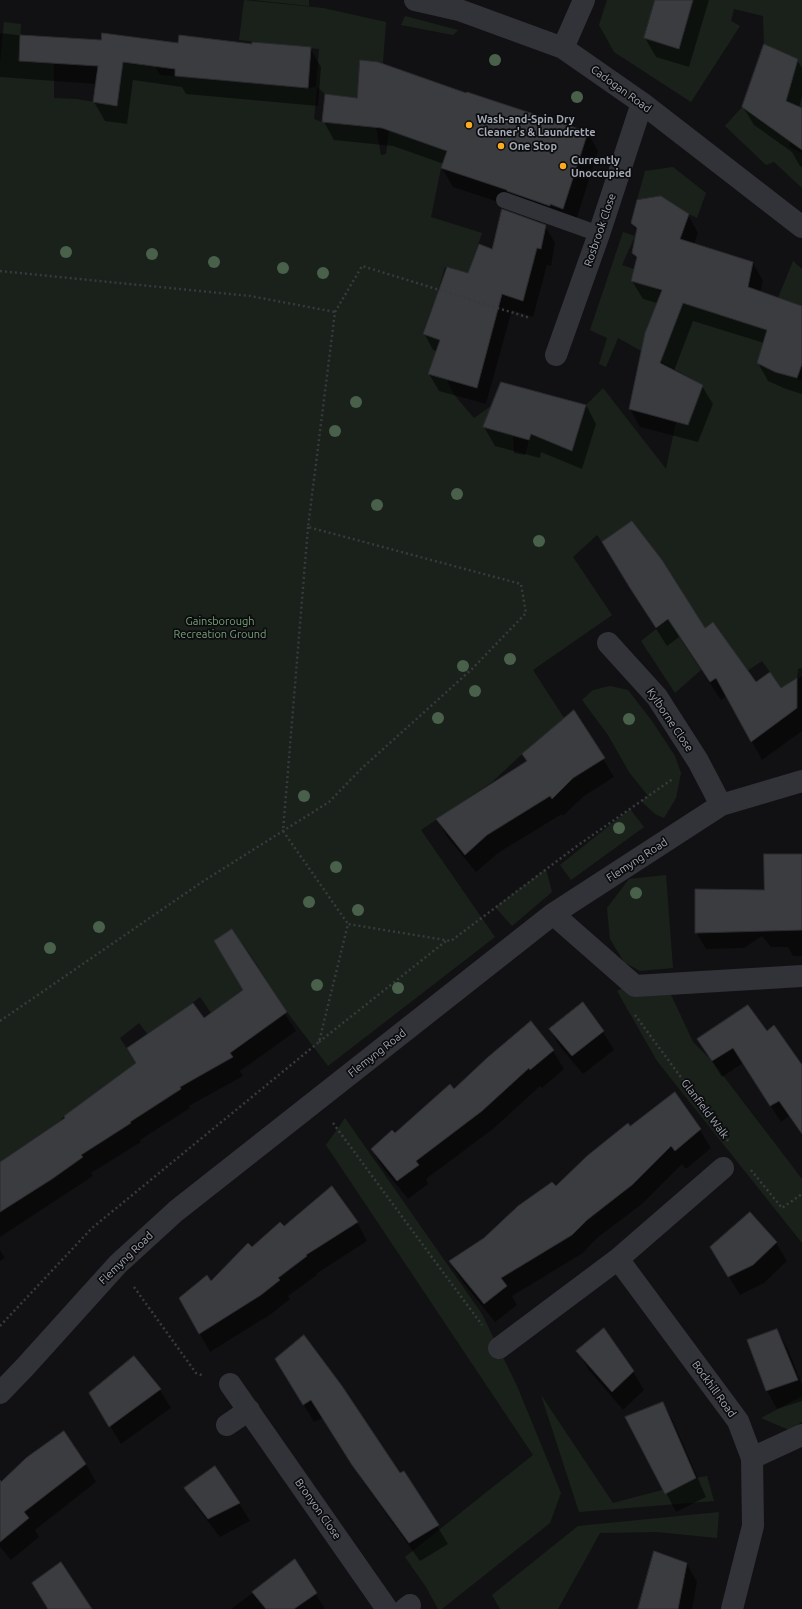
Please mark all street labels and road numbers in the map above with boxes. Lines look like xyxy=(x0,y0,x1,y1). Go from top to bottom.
street label: Cadogan Road xyxy=(588,63,654,115)
street label: Rosbrook Close xyxy=(581,192,619,268)
street label: Kylborne Close xyxy=(644,686,696,754)
street label: Flemyng Road xyxy=(604,835,670,885)
street label: Flemyng Road xyxy=(345,1026,409,1080)
street label: Glanfield Walk xyxy=(678,1077,732,1141)
street label: Flemyng Road xyxy=(96,1229,156,1287)
street label: Bockhill Road xyxy=(689,1358,739,1420)
street label: Bronyon Close xyxy=(292,1476,344,1542)

